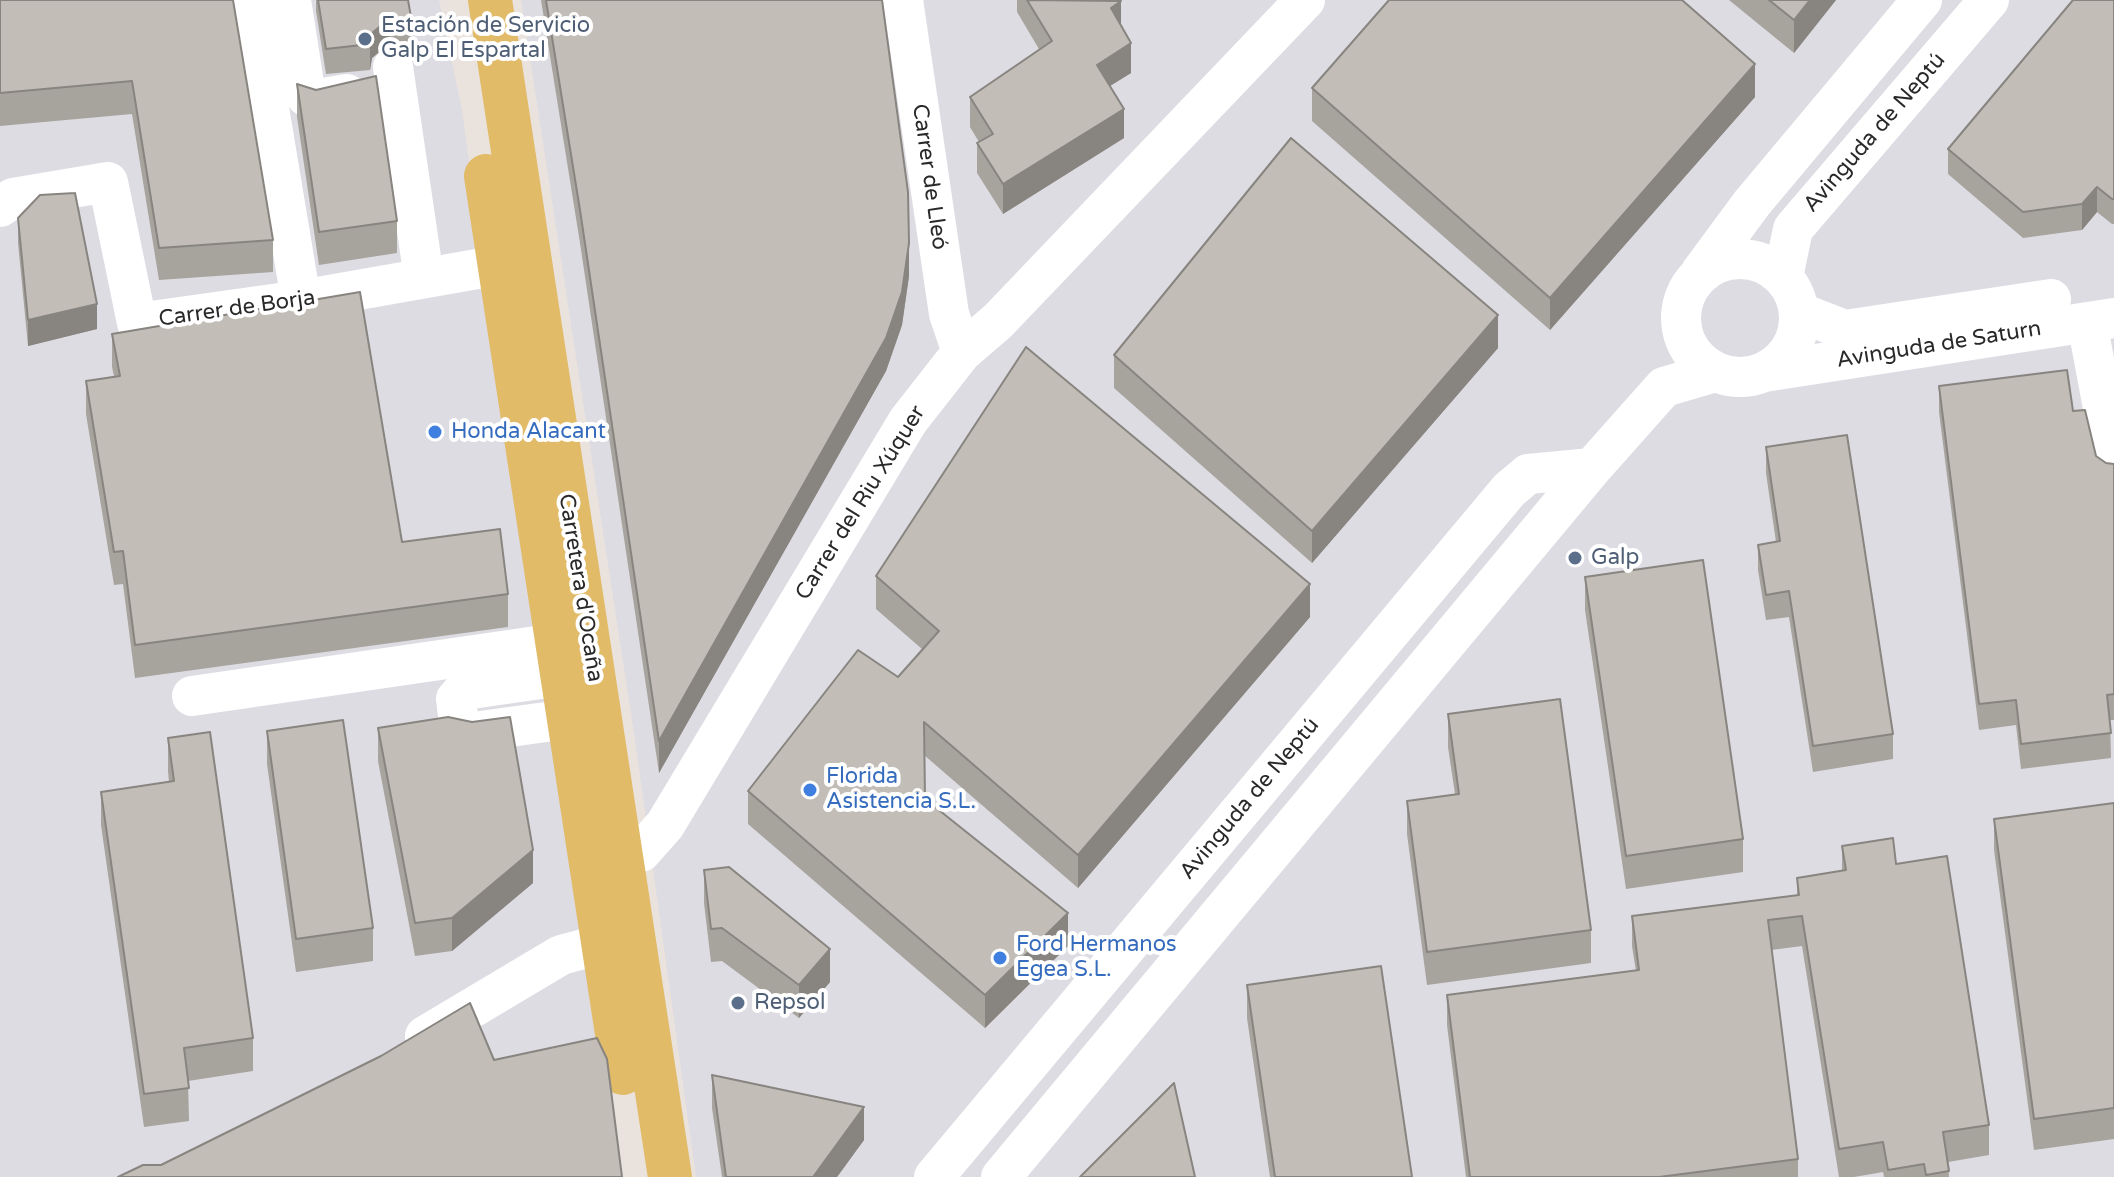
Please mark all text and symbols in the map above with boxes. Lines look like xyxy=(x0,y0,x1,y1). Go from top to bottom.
place label: Estación de Servicio Galp El Espartal xyxy=(381,13,590,64)
marker: Estación de Servicio Galp El Espartal xyxy=(356,30,374,48)
street label: Avinguda de Neptú xyxy=(1798,48,1952,218)
street label: Carrer de Lleó xyxy=(906,102,952,252)
street label: Carrer de Borja xyxy=(157,285,317,333)
street label: Avinguda de Saturn xyxy=(1835,316,2043,374)
street label: Carrer del Riu Xúquer xyxy=(790,401,932,605)
place label: Honda Alacant xyxy=(451,419,606,445)
marker: Honda Alacant xyxy=(426,423,444,441)
street label: Carretera d'Ocaña xyxy=(552,492,608,684)
place label: Galp xyxy=(1591,545,1639,571)
marker: Galp xyxy=(1566,549,1584,567)
street label: Avinguda de Neptú xyxy=(1175,713,1325,885)
place label: Florida Asistencia S.L. xyxy=(826,764,976,816)
marker: Florida Asistencia S.L. xyxy=(801,781,819,799)
place label: Ford Hermanos Egea S.L. xyxy=(1016,932,1177,984)
marker: Ford Hermanos Egea S.L. xyxy=(991,949,1009,967)
place label: Repsol xyxy=(754,990,825,1016)
marker: Repsol xyxy=(729,994,747,1012)

